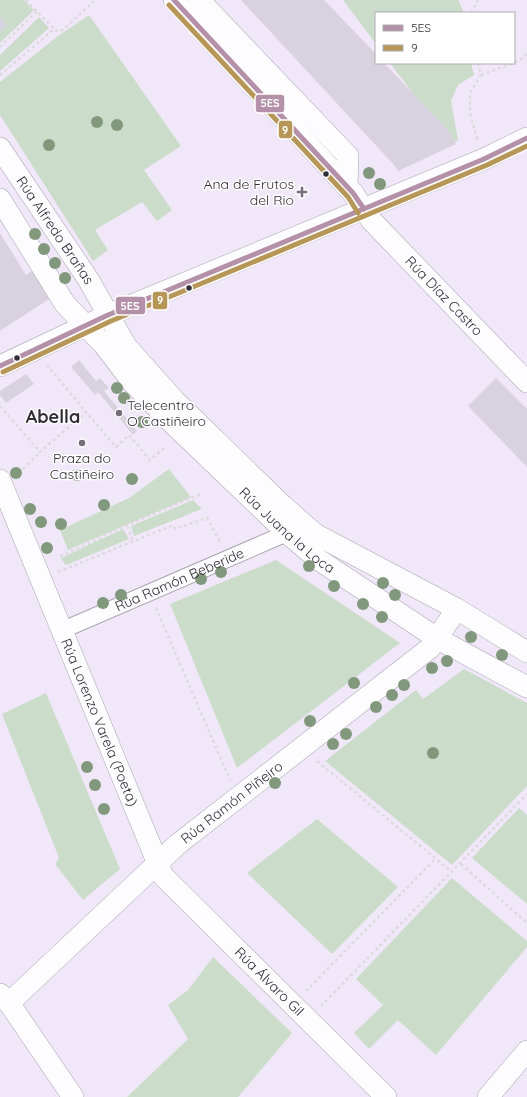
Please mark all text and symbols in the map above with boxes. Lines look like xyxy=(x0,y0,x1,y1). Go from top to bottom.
legend xyxy=(375,12,515,64)
text: 5ES xyxy=(411,20,431,35)
text: 9 xyxy=(411,40,418,55)
line badge: 5ES xyxy=(255,94,285,113)
text: 5ES xyxy=(260,96,280,110)
line badge: 9 xyxy=(278,120,293,139)
text: 9 xyxy=(282,123,288,137)
unlabelled marker xyxy=(321,169,331,179)
street label: Rúa Alfredo Brañas xyxy=(12,173,98,287)
place label: Ana de Frutos del Rio xyxy=(203,175,294,209)
marker: Ana de Frutos del Rio xyxy=(297,187,307,197)
street label: Rúa Díaz Castro xyxy=(401,252,487,340)
unlabelled marker xyxy=(184,283,194,293)
line badge: 9 xyxy=(152,291,168,310)
text: 9 xyxy=(157,293,163,307)
line badge: 5ES xyxy=(115,296,146,315)
text: 5ES xyxy=(120,299,140,313)
unlabelled marker xyxy=(12,353,22,363)
place label: Telecentro O Castiñeiro xyxy=(127,396,206,430)
district label: Abella xyxy=(26,405,80,428)
marker: Telecentro O Castiñeiro xyxy=(114,408,124,418)
marker: Praza do Castiñeiro xyxy=(77,438,87,448)
place label: Praza do Castiñeiro xyxy=(50,449,114,483)
street label: Rúa Juana la Loca xyxy=(235,483,338,577)
street label: Rúa Ramón Beberide xyxy=(112,544,247,615)
street label: Rúa Lorenzo Varela (Poeta) xyxy=(57,636,142,809)
street label: Rúa Ramón Piñeiro xyxy=(177,757,286,848)
street label: Rúa Álvaro Gil xyxy=(231,943,308,1020)

